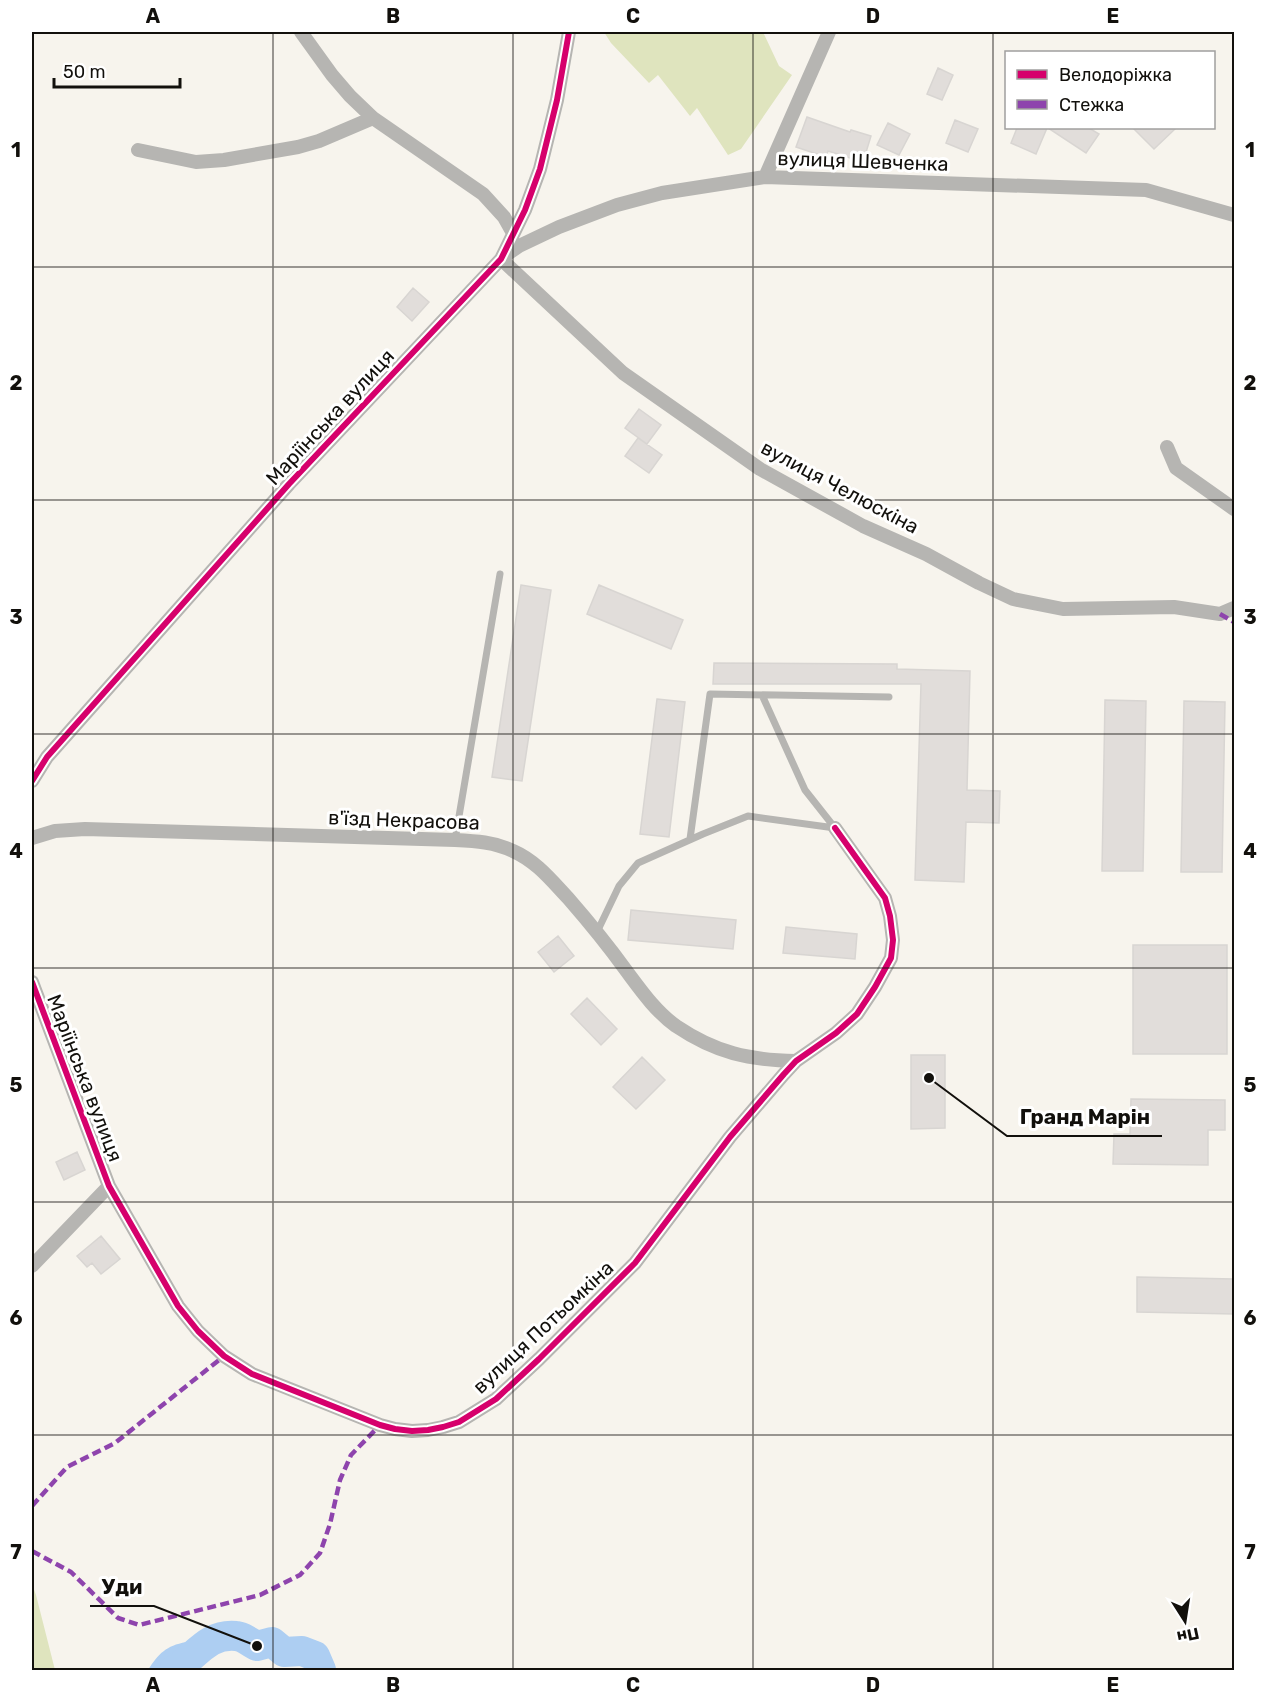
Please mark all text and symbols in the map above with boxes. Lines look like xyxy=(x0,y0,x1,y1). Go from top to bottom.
text: A xyxy=(146,4,161,28)
text: B xyxy=(386,4,400,28)
text: C xyxy=(626,4,640,28)
text: D xyxy=(866,4,880,28)
text: E xyxy=(1107,4,1119,28)
scale bar xyxy=(54,51,180,89)
legend xyxy=(1005,51,1215,129)
text: 50 m xyxy=(63,61,106,83)
text: Велодоріжка xyxy=(1059,64,1172,86)
text: Стежка xyxy=(1059,94,1124,116)
text: 1 xyxy=(11,138,21,162)
text: 1 xyxy=(1245,138,1255,162)
street label: вулиця Шевченка xyxy=(777,146,949,176)
street label: Маріїнська вулиця xyxy=(261,344,399,490)
text: 2 xyxy=(10,371,23,395)
text: 2 xyxy=(1244,371,1257,395)
street label: вулиця Челюскіна xyxy=(757,435,923,539)
text: 3 xyxy=(9,605,23,629)
text: 3 xyxy=(1243,605,1257,629)
street label: в'їзд Некрасова xyxy=(328,805,480,835)
text: 4 xyxy=(9,839,23,863)
text: 4 xyxy=(1243,839,1257,863)
street label: Маріїнська вулиця xyxy=(42,991,128,1165)
text: 5 xyxy=(10,1073,23,1097)
text: 5 xyxy=(1244,1073,1257,1097)
callout: Гранд Марін xyxy=(1007,1097,1162,1136)
text: Гранд Марін xyxy=(1020,1104,1150,1129)
street label: вулиця Потьомкіна xyxy=(468,1256,618,1398)
text: 6 xyxy=(9,1306,23,1330)
text: 6 xyxy=(1243,1306,1257,1330)
text: 7 xyxy=(10,1540,22,1564)
text: 7 xyxy=(1244,1540,1256,1564)
callout: Уди xyxy=(90,1567,154,1606)
text: Уди xyxy=(102,1574,142,1599)
north arrow xyxy=(1155,1591,1215,1651)
text: Пн xyxy=(1175,1624,1201,1647)
text: A xyxy=(146,1673,161,1697)
text: B xyxy=(386,1673,400,1697)
text: C xyxy=(626,1673,640,1697)
text: D xyxy=(866,1673,880,1697)
text: E xyxy=(1107,1673,1119,1697)

